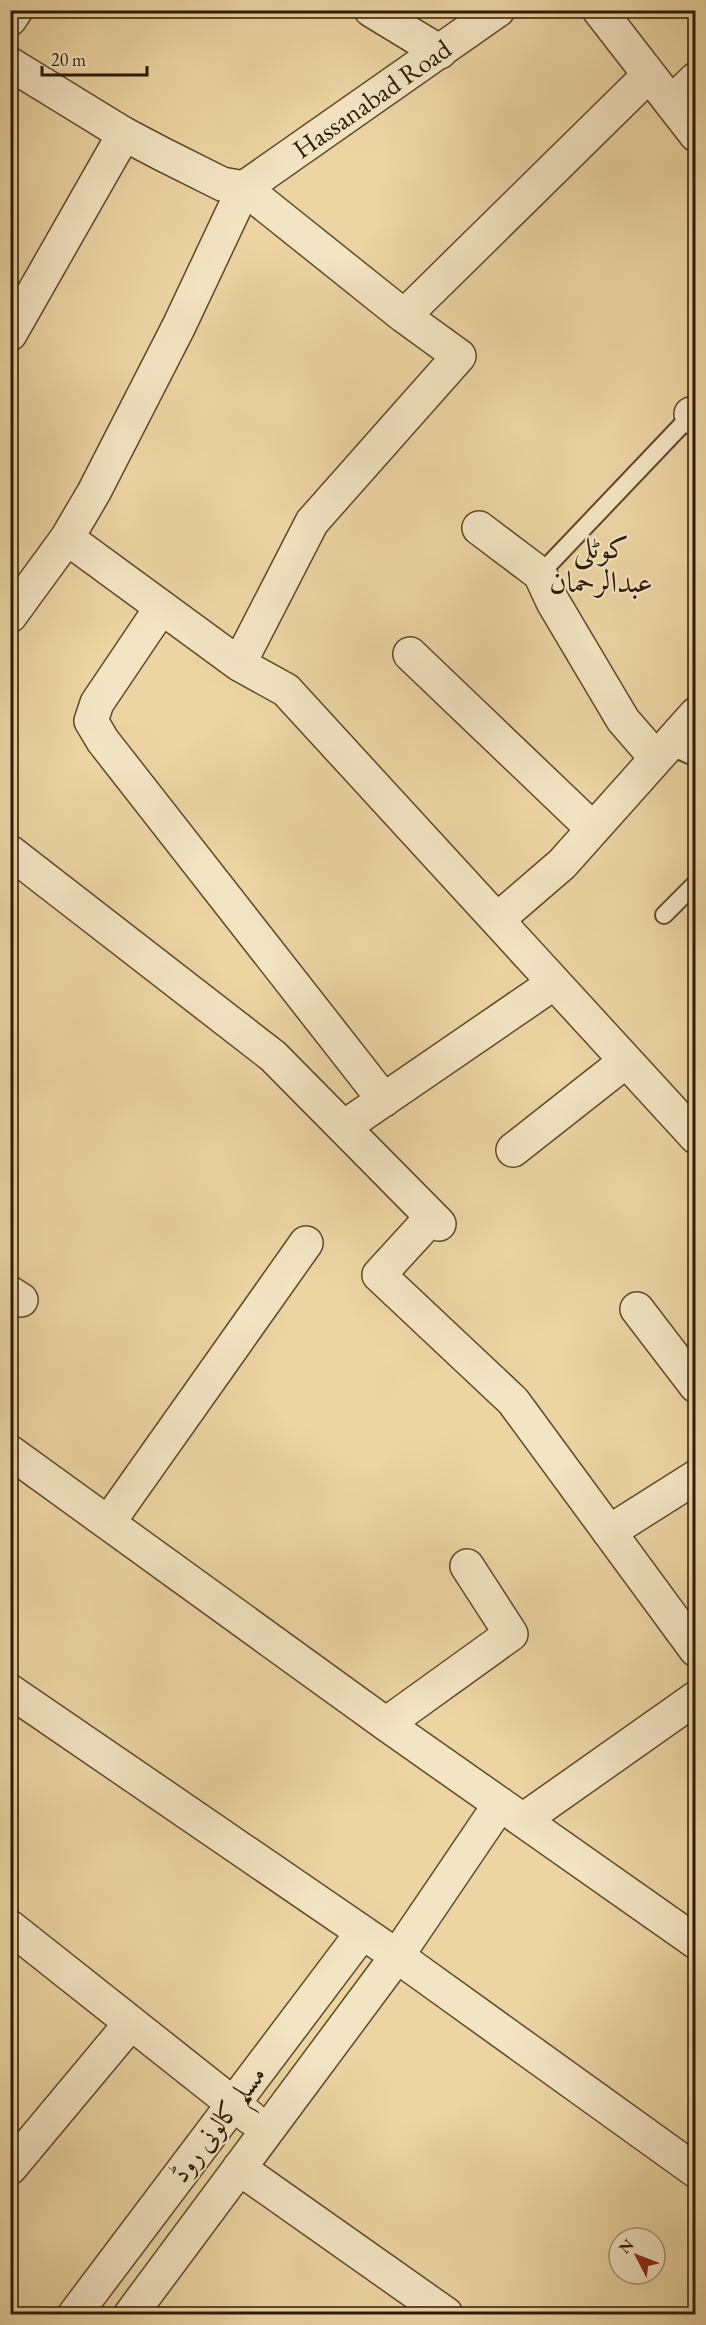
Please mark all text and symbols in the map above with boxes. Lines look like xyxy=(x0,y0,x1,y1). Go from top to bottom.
street label: Hassanabad Road xyxy=(286,31,458,166)
scale bar xyxy=(42,39,147,77)
text: 20 m xyxy=(51,48,86,71)
district label: کوٹلی عبدالرحمان xyxy=(549,528,653,601)
street label: مسلم کالونی روڈ xyxy=(162,2058,281,2195)
north arrow xyxy=(607,2226,667,2286)
text: N xyxy=(614,2234,638,2258)

